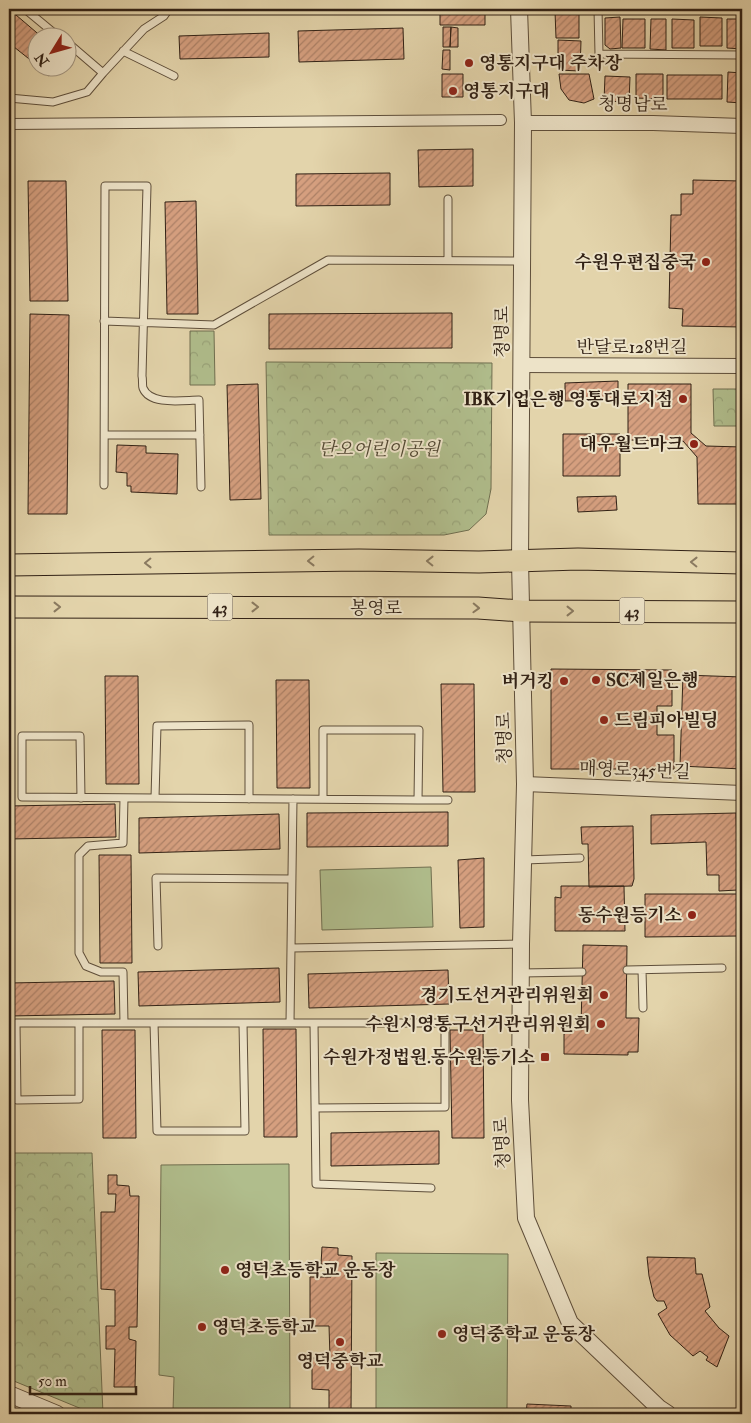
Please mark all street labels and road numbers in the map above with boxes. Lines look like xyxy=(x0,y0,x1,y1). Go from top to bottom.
street label: 청명남로 xyxy=(598,92,668,117)
street label: 청명로 xyxy=(491,306,514,358)
street label: 반달로128번길 xyxy=(577,336,687,359)
road number: 43 xyxy=(208,594,232,620)
street label: 봉영로 xyxy=(350,597,402,620)
road number: 43 xyxy=(620,598,644,624)
street label: 청명로 xyxy=(493,712,516,764)
street label: 매영로345번길 xyxy=(579,757,691,784)
street label: 청명로 xyxy=(490,1116,515,1170)

